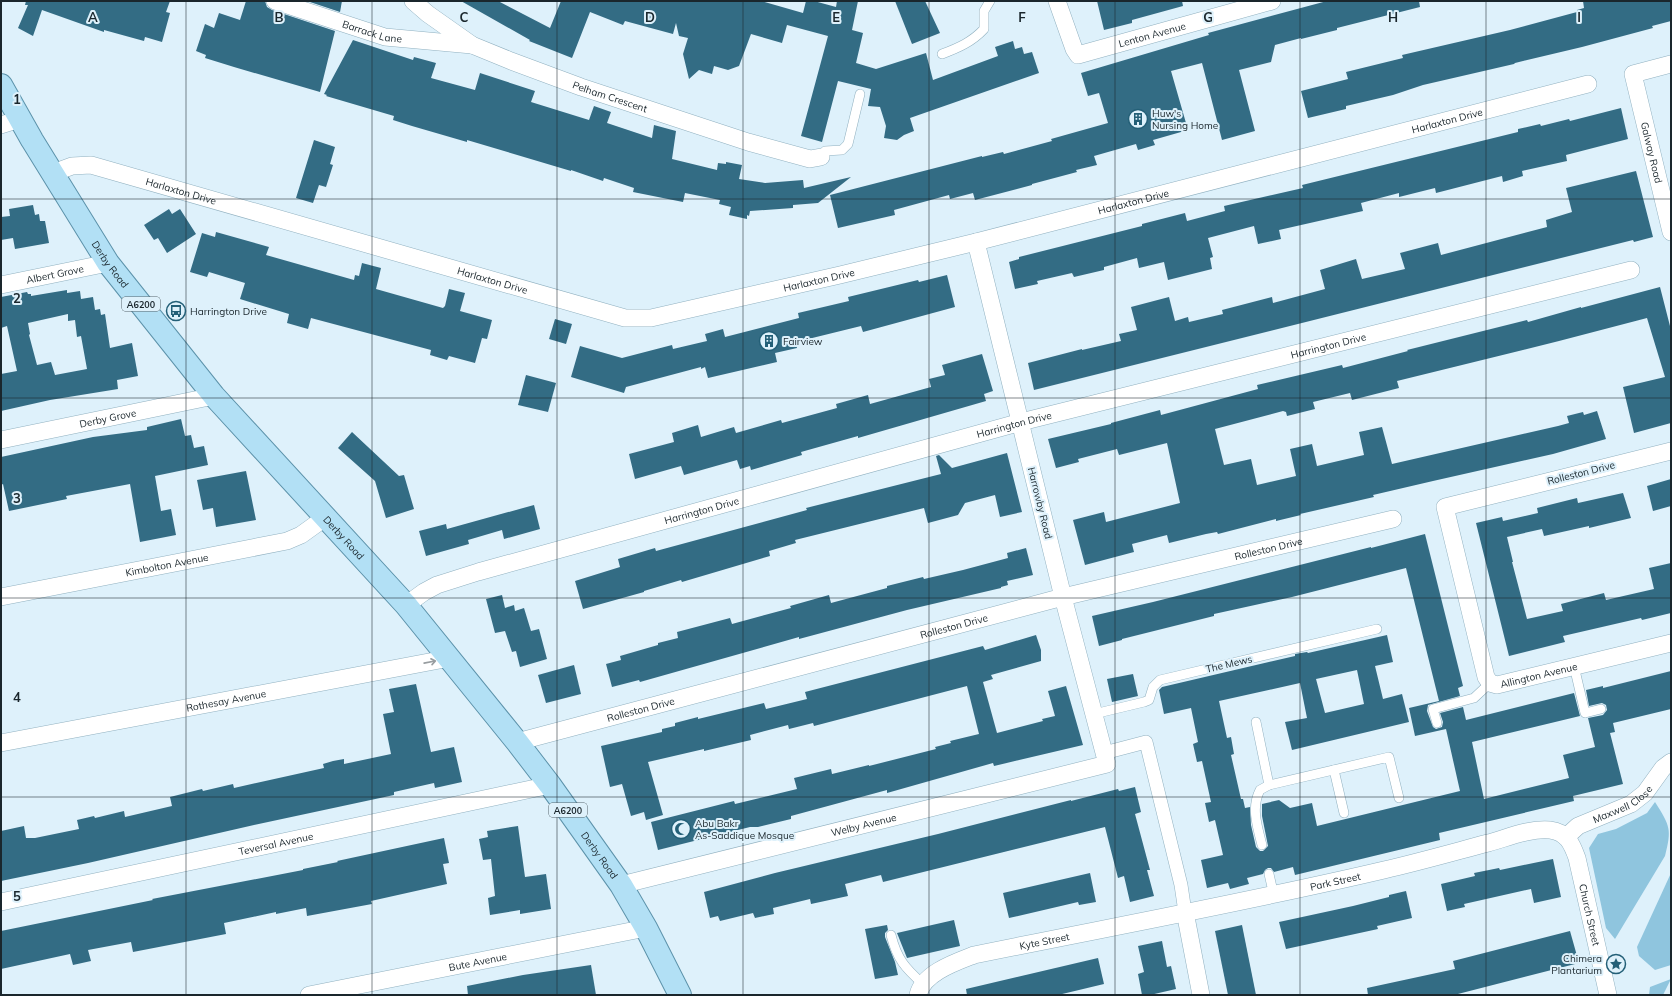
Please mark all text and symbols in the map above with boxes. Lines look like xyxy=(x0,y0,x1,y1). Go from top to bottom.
text: A xyxy=(88,9,98,25)
text: B xyxy=(275,9,284,25)
text: C xyxy=(460,9,469,25)
text: D xyxy=(645,9,655,25)
text: E xyxy=(832,9,840,25)
text: F xyxy=(1018,9,1026,25)
text: G xyxy=(1203,9,1213,25)
text: H xyxy=(1388,9,1398,25)
text: I xyxy=(1577,9,1581,25)
street label: Barrack Lane xyxy=(341,17,403,45)
street label: Lenton Avenue xyxy=(1117,19,1187,50)
street label: Pelham Crescent xyxy=(571,78,649,115)
text: 1 xyxy=(13,91,21,107)
street label: Harlaxton Drive xyxy=(1410,105,1484,136)
place label: Huw's Nursing Home xyxy=(1152,107,1218,132)
building icon: Huw's Nursing Home xyxy=(1127,108,1149,130)
street label: Galway Road xyxy=(1638,120,1666,184)
street label: Harlaxton Drive xyxy=(144,175,218,207)
street label: Harlaxton Drive xyxy=(1096,186,1170,217)
street label: Derby Road xyxy=(89,238,132,290)
street label: Albert Grove xyxy=(25,262,85,286)
street label: Harlaxton Drive xyxy=(456,264,529,296)
street label: Harlaxton Drive xyxy=(782,265,856,294)
text: 2 xyxy=(13,290,21,306)
road number: A6200 xyxy=(122,297,160,311)
bus stop icon: Harrington Drive xyxy=(165,300,187,322)
place label: Harrington Drive xyxy=(190,305,267,318)
building icon: Fairview xyxy=(758,330,780,352)
street label: Harrington Drive xyxy=(1289,330,1367,361)
place label: Fairview xyxy=(783,335,823,348)
street label: Derby Grove xyxy=(78,406,137,430)
street label: Harrington Drive xyxy=(975,408,1053,440)
street label: Rolleston Drive xyxy=(1546,458,1616,488)
street label: Harrowby Road xyxy=(1025,466,1055,540)
text: 3 xyxy=(13,490,21,506)
street label: Harrington Drive xyxy=(663,494,741,527)
street label: Derby Road xyxy=(321,513,367,562)
street label: Rolleston Drive xyxy=(1233,534,1304,563)
street label: Kimbolton Avenue xyxy=(124,550,209,579)
street label: Rolleston Drive xyxy=(919,611,989,641)
street label: The Mews xyxy=(1204,652,1254,676)
one-way arrow xyxy=(423,658,436,666)
street label: Allington Avenue xyxy=(1499,659,1579,691)
street label: Rothesay Avenue xyxy=(185,686,267,714)
text: 4 xyxy=(13,689,21,705)
street label: Rolleston Drive xyxy=(605,694,676,724)
street label: Maxwell Close xyxy=(1591,783,1655,826)
road number: A6200 xyxy=(549,803,587,817)
street label: Welby Avenue xyxy=(829,810,898,839)
place label: Abu Bakr As-Saddique Mosque xyxy=(695,817,794,842)
mosque icon: Abu Bakr As-Saddique Mosque xyxy=(670,818,692,840)
street label: Teversal Avenue xyxy=(237,829,314,858)
street label: Derby Road xyxy=(578,829,621,881)
street label: Park Street xyxy=(1309,869,1362,893)
street label: Church Street xyxy=(1577,883,1603,948)
text: 5 xyxy=(13,888,21,904)
street label: Kyte Street xyxy=(1018,929,1071,952)
street label: Bute Avenue xyxy=(447,949,508,974)
place label: Chimera Plantarium xyxy=(1551,952,1602,977)
place icon: Chimera Plantarium xyxy=(1605,953,1627,975)

